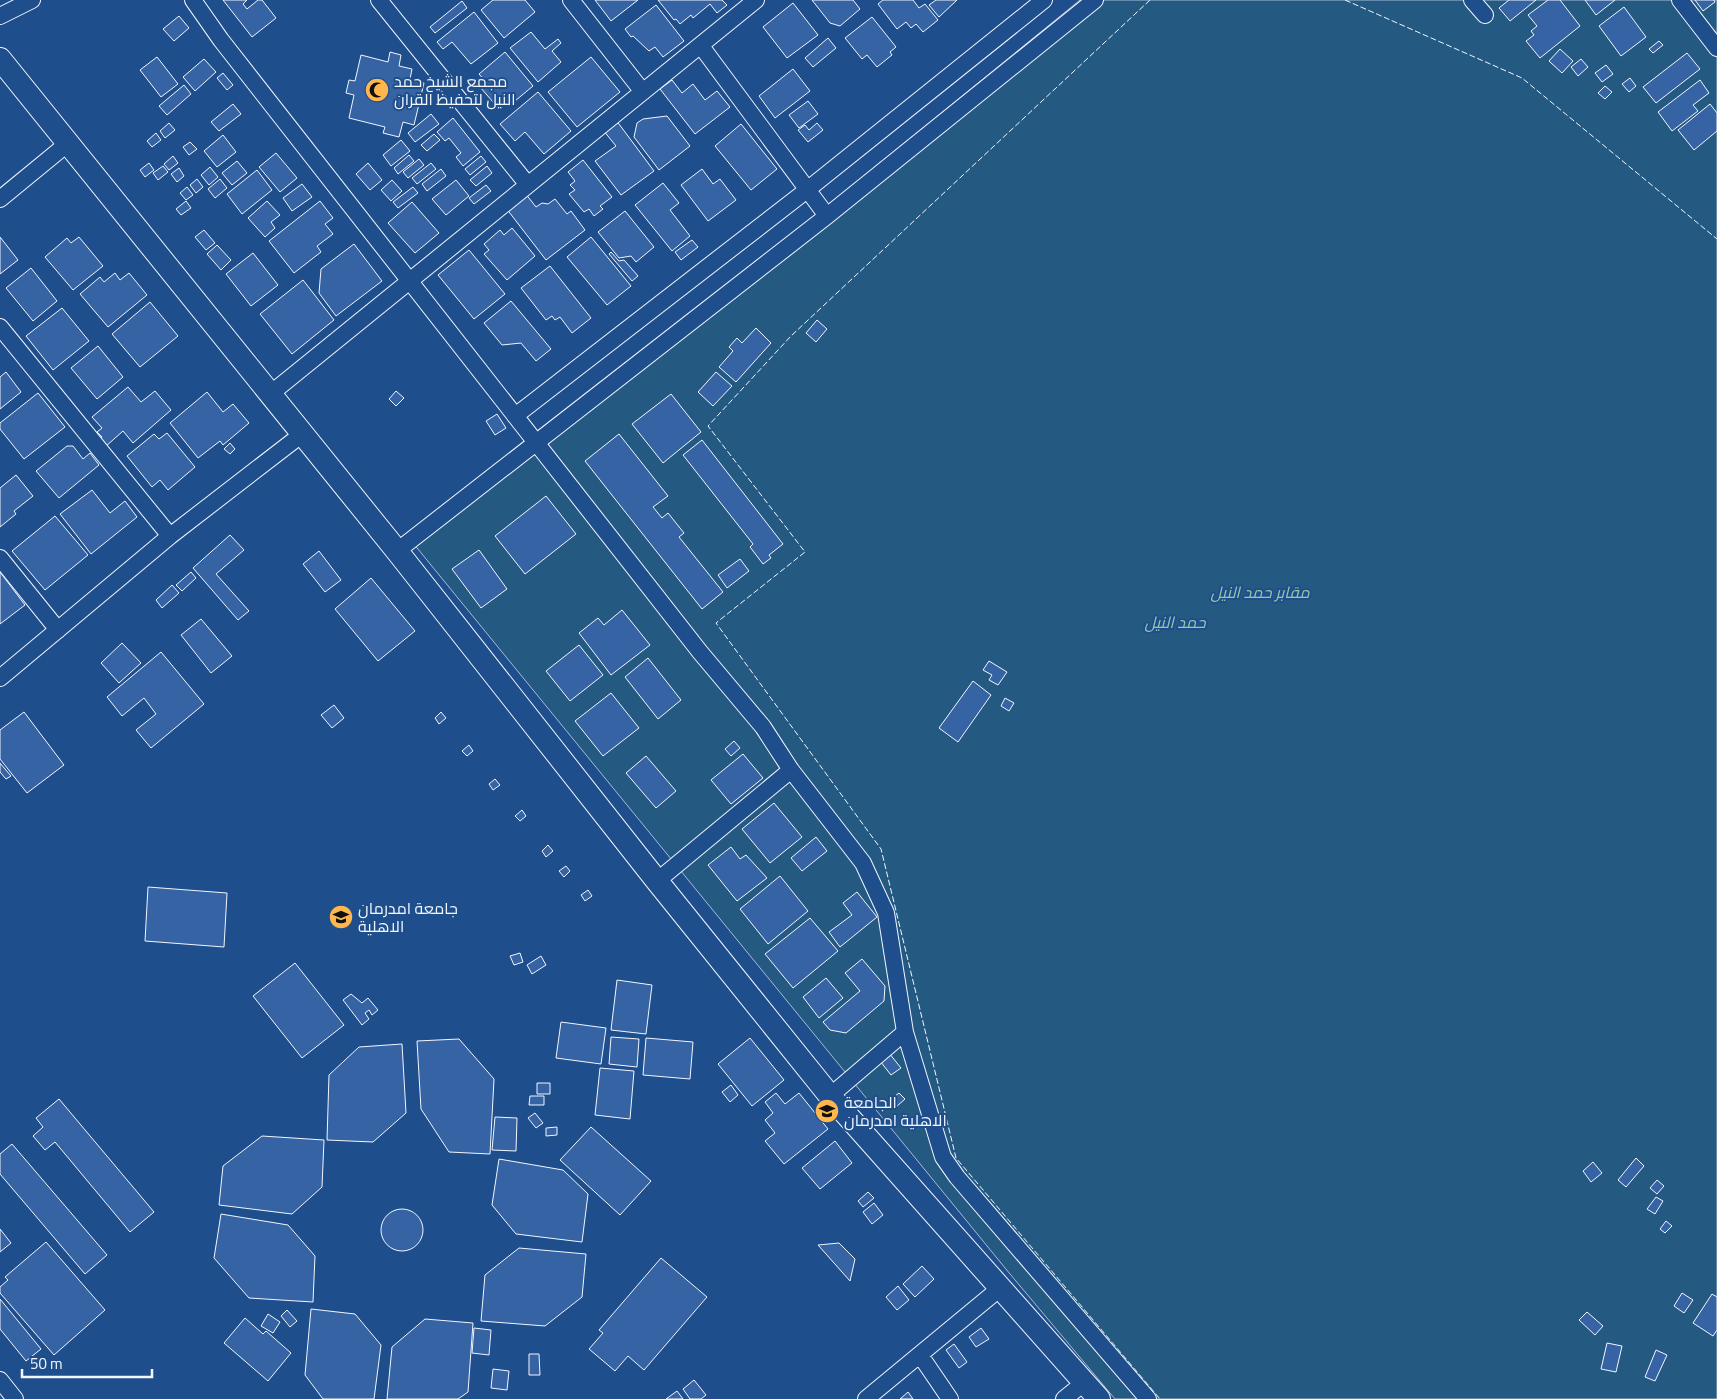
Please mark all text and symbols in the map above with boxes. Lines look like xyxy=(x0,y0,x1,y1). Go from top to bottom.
place label: مجمع الشيخ حمد النيل لتحفيظ القران xyxy=(394,66,515,114)
mosque icon: مجمع الشيخ حمد النيل لتحفيظ القران xyxy=(364,77,390,103)
park label: مقابر حمد النيل xyxy=(1211,577,1310,607)
park label: حمد النيل xyxy=(1144,607,1207,637)
place label: جامعة امدرمان الاهلية xyxy=(358,893,458,941)
school or university icon: جامعة امدرمان الاهلية xyxy=(328,904,354,930)
place label: الجامعة الاهلية امدرمان xyxy=(844,1087,947,1135)
school or university icon: الجامعة الاهلية امدرمان xyxy=(814,1098,840,1124)
scale bar xyxy=(22,1346,152,1378)
text: 50 m xyxy=(30,1349,63,1378)

